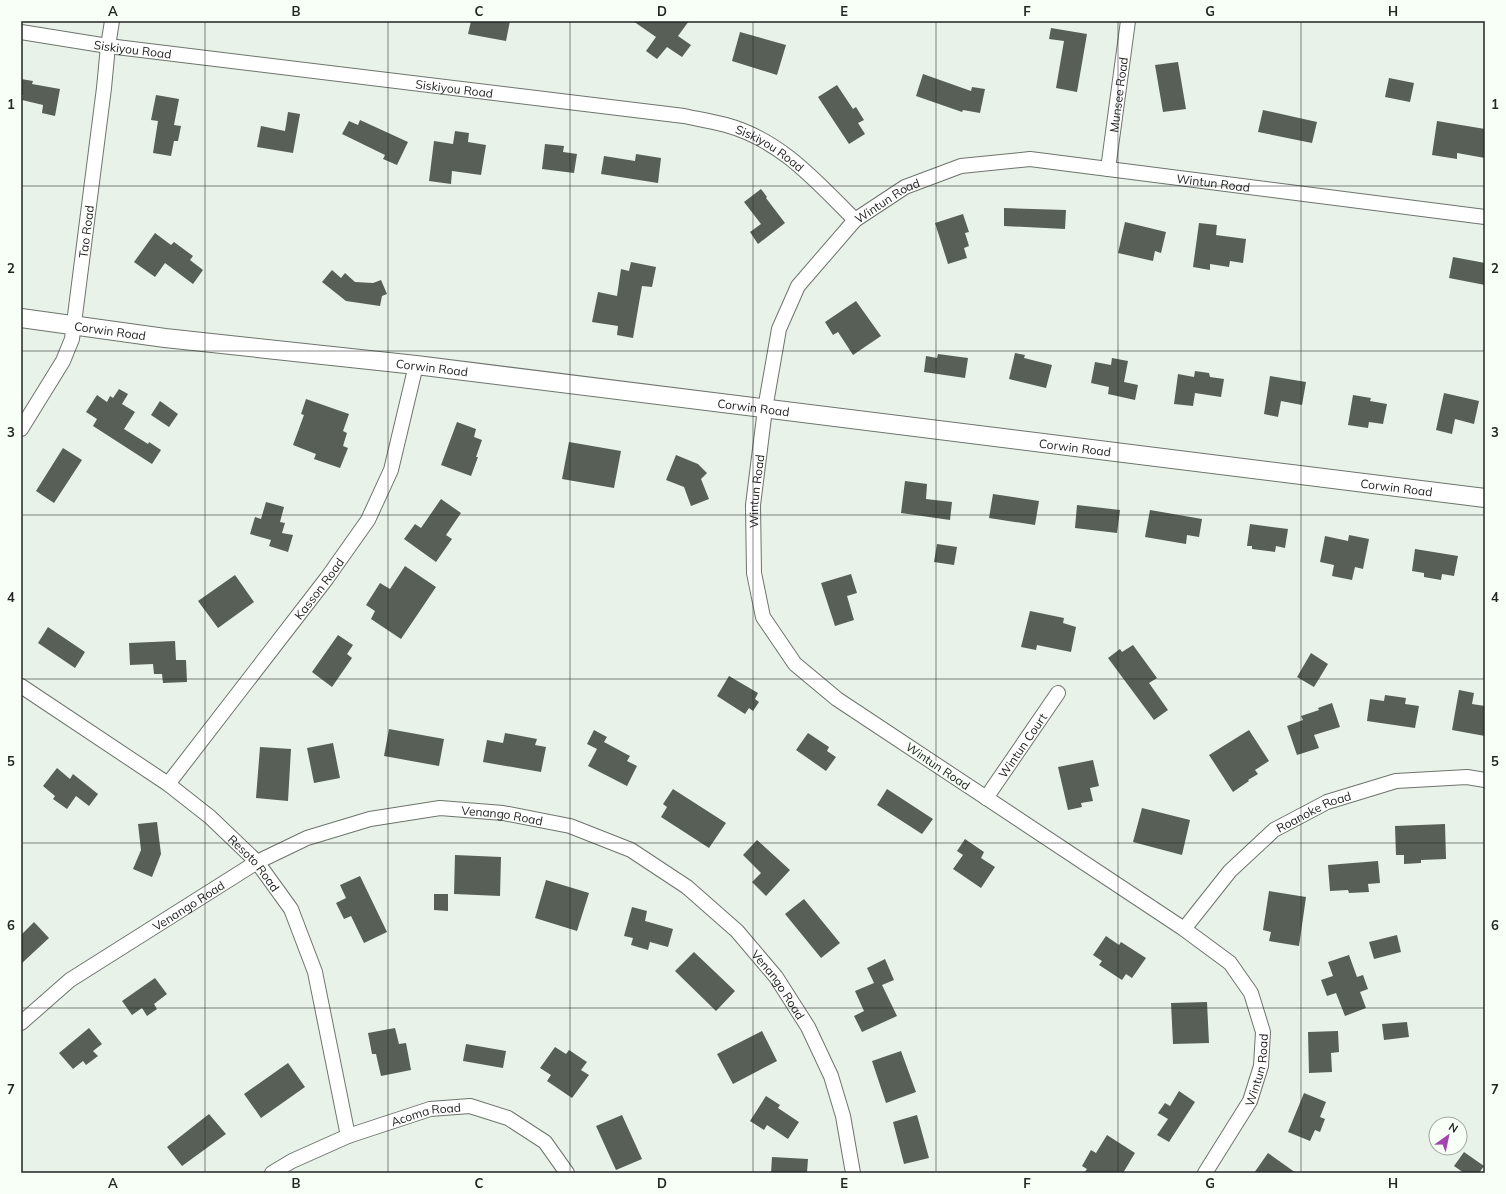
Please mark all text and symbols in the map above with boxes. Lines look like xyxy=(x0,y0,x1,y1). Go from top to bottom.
text: A xyxy=(108,3,118,19)
text: B xyxy=(292,3,301,19)
text: C xyxy=(475,3,484,19)
text: D xyxy=(657,3,667,19)
text: E xyxy=(840,3,848,19)
text: F xyxy=(1023,3,1031,19)
text: G xyxy=(1205,3,1215,19)
text: H xyxy=(1388,3,1398,19)
street label: Siskiyou Road xyxy=(93,36,172,61)
street label: Munsee Road xyxy=(1106,56,1131,133)
street label: Siskiyou Road xyxy=(415,76,494,100)
text: 1 xyxy=(7,96,15,112)
text: 1 xyxy=(1491,96,1499,112)
street label: Siskiyou Road xyxy=(734,121,807,174)
street label: Wintun Road xyxy=(1176,170,1251,194)
street label: Wintun Road xyxy=(852,175,922,226)
street label: Tao Road xyxy=(75,204,96,259)
text: 2 xyxy=(7,260,15,276)
text: 2 xyxy=(1491,260,1499,276)
street label: Corwin Road xyxy=(73,318,147,343)
street label: Corwin Road xyxy=(395,355,469,379)
street label: Corwin Road xyxy=(717,395,790,419)
text: 3 xyxy=(7,424,15,440)
text: 3 xyxy=(1491,424,1499,440)
street label: Corwin Road xyxy=(1038,435,1112,459)
street label: Wintun Road xyxy=(745,453,767,528)
street label: Corwin Road xyxy=(1360,475,1433,499)
street label: Kasson Road xyxy=(291,555,347,622)
text: 4 xyxy=(7,589,15,605)
text: 4 xyxy=(1491,589,1499,605)
street label: Wintun Court xyxy=(995,710,1050,780)
street label: Wintun Road xyxy=(903,739,973,793)
text: 5 xyxy=(7,753,15,769)
text: 5 xyxy=(1491,753,1499,769)
street label: Roanoke Road xyxy=(1273,788,1353,835)
street label: Venango Road xyxy=(461,802,544,828)
street label: Resoto Road xyxy=(225,831,283,894)
street label: Venango Road xyxy=(149,877,227,934)
text: 6 xyxy=(7,917,15,933)
text: 6 xyxy=(1491,917,1499,933)
street label: Venango Road xyxy=(749,947,809,1022)
street label: Wintun Road xyxy=(1241,1033,1270,1108)
text: 7 xyxy=(7,1081,15,1097)
text: 7 xyxy=(1491,1081,1499,1097)
street label: Acoma Road xyxy=(389,1099,461,1129)
north arrow xyxy=(1428,1116,1468,1156)
text: N xyxy=(1446,1119,1461,1136)
text: A xyxy=(108,1175,118,1191)
text: B xyxy=(292,1175,301,1191)
text: C xyxy=(475,1175,484,1191)
text: D xyxy=(657,1175,667,1191)
text: E xyxy=(840,1175,848,1191)
text: F xyxy=(1023,1175,1031,1191)
text: G xyxy=(1205,1175,1215,1191)
text: H xyxy=(1388,1175,1398,1191)

